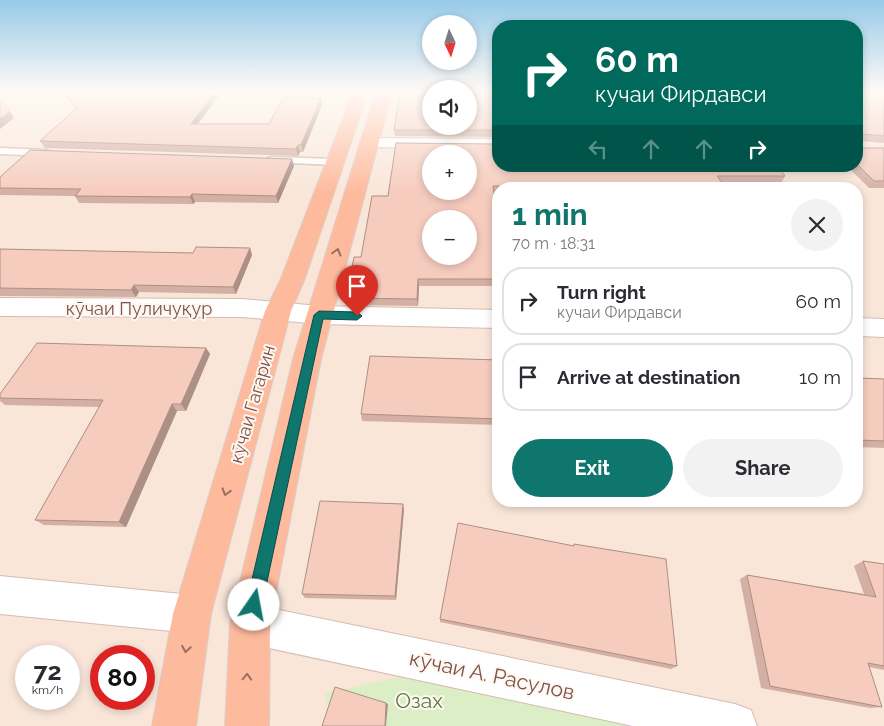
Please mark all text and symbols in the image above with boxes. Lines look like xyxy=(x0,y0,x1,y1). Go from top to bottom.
north arrow xyxy=(422,15,478,70)
map controls xyxy=(422,15,477,265)
text: 60 m xyxy=(595,39,679,80)
icon: right xyxy=(512,40,577,105)
button: sound xyxy=(422,80,477,135)
text: кучаи Фирдавси xyxy=(595,81,766,107)
icon: left xyxy=(584,135,612,163)
icon: ahead xyxy=(637,135,665,163)
icon: ahead xyxy=(690,135,718,163)
icon: right xyxy=(743,135,771,163)
button: + xyxy=(422,145,477,200)
text: 1 min xyxy=(512,197,588,232)
button: close xyxy=(791,199,843,251)
button: − xyxy=(422,210,477,265)
text: 70 m · 18:31 xyxy=(512,234,595,253)
one-way arrow xyxy=(332,248,342,256)
pin xyxy=(336,265,378,316)
icon: arrive xyxy=(343,272,371,300)
text: Turn right xyxy=(557,281,646,303)
icon: right xyxy=(514,287,542,315)
text: 60 m xyxy=(796,290,841,312)
street label: кӯчаи Пуличуқур xyxy=(66,298,212,319)
text: кучаи Фирдавси xyxy=(557,303,682,322)
street label: кӯчаи Гагарин xyxy=(225,342,279,466)
icon: arrive xyxy=(514,363,542,391)
text: Arrive at destination xyxy=(557,366,741,388)
text: 10 m xyxy=(799,366,841,388)
button: Exit xyxy=(512,439,673,497)
button: Share xyxy=(683,439,843,497)
one-way arrow xyxy=(222,488,232,496)
position arrow xyxy=(227,578,279,630)
speed limit sign: 80 xyxy=(90,645,155,710)
street label: кӯчаи А. Расулов xyxy=(407,645,577,705)
one-way arrow xyxy=(181,646,192,654)
text: 72 xyxy=(33,656,62,686)
one-way arrow xyxy=(242,673,253,681)
text: km/h xyxy=(32,683,63,697)
park label: Озах xyxy=(395,688,443,713)

